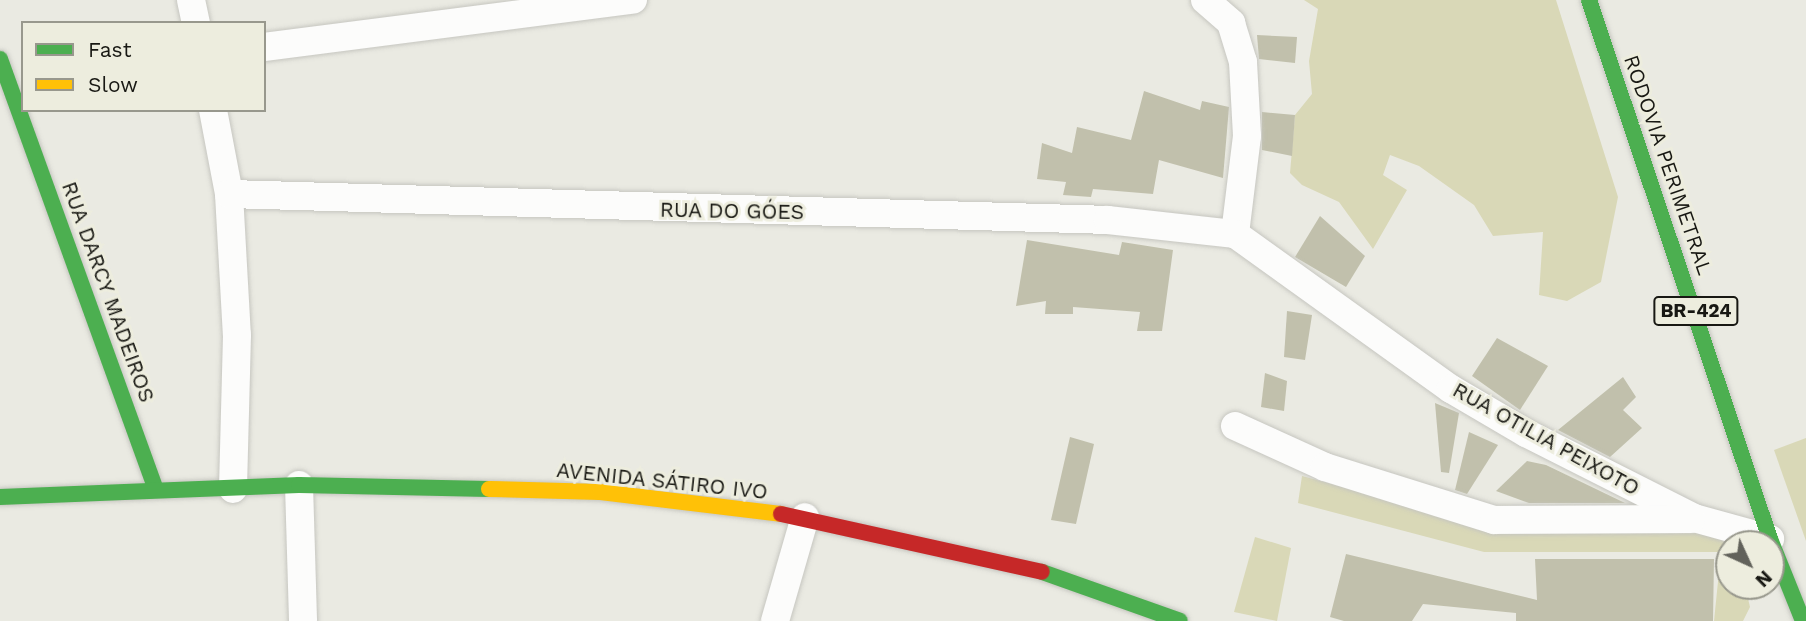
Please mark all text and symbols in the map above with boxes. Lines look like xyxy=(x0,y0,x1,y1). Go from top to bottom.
legend xyxy=(21,21,266,112)
text: Fast xyxy=(88,37,132,62)
street label: RODOVIA PERIMETRAL xyxy=(1618,51,1718,279)
text: Slow xyxy=(88,72,138,97)
street label: RUA DARCY MADEIROS xyxy=(56,177,160,407)
street label: RUA DO GÓES xyxy=(659,197,805,225)
road number: BR-424 xyxy=(1652,296,1740,326)
street label: RUA OTILIA PEIXOTO xyxy=(1448,377,1644,501)
street label: AVENIDA SÁTIRO IVO xyxy=(555,457,769,505)
north arrow xyxy=(1715,530,1785,600)
text: N xyxy=(1751,566,1777,592)

